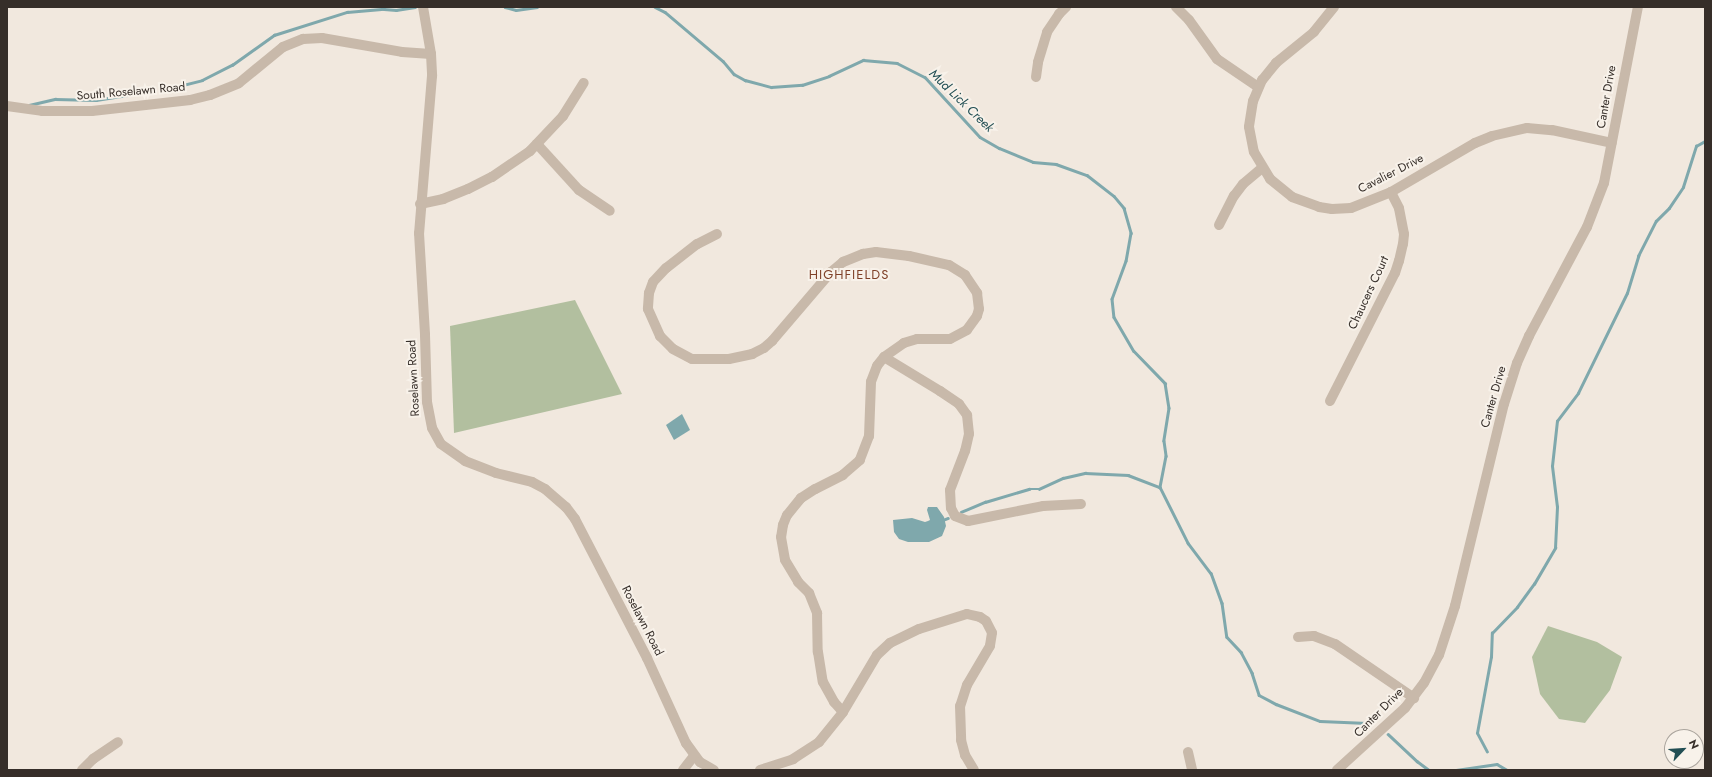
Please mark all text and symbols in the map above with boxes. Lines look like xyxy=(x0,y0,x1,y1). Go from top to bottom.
street label: Canter Drive xyxy=(1594,64,1620,130)
water label: Mud Lick Creek xyxy=(925,66,997,136)
street label: South Roselawn Road xyxy=(76,80,186,104)
street label: Cavalier Drive xyxy=(1356,151,1426,197)
street label: Chaucers Court xyxy=(1346,254,1392,332)
district label: HIGHFIELDS xyxy=(809,267,889,283)
street label: Roselawn Road xyxy=(405,339,423,417)
street label: Canter Drive xyxy=(1478,364,1510,430)
street label: Roselawn Road xyxy=(618,584,666,658)
street label: Canter Drive xyxy=(1351,685,1407,741)
north arrow xyxy=(1664,729,1704,769)
text: N xyxy=(1685,737,1703,752)

